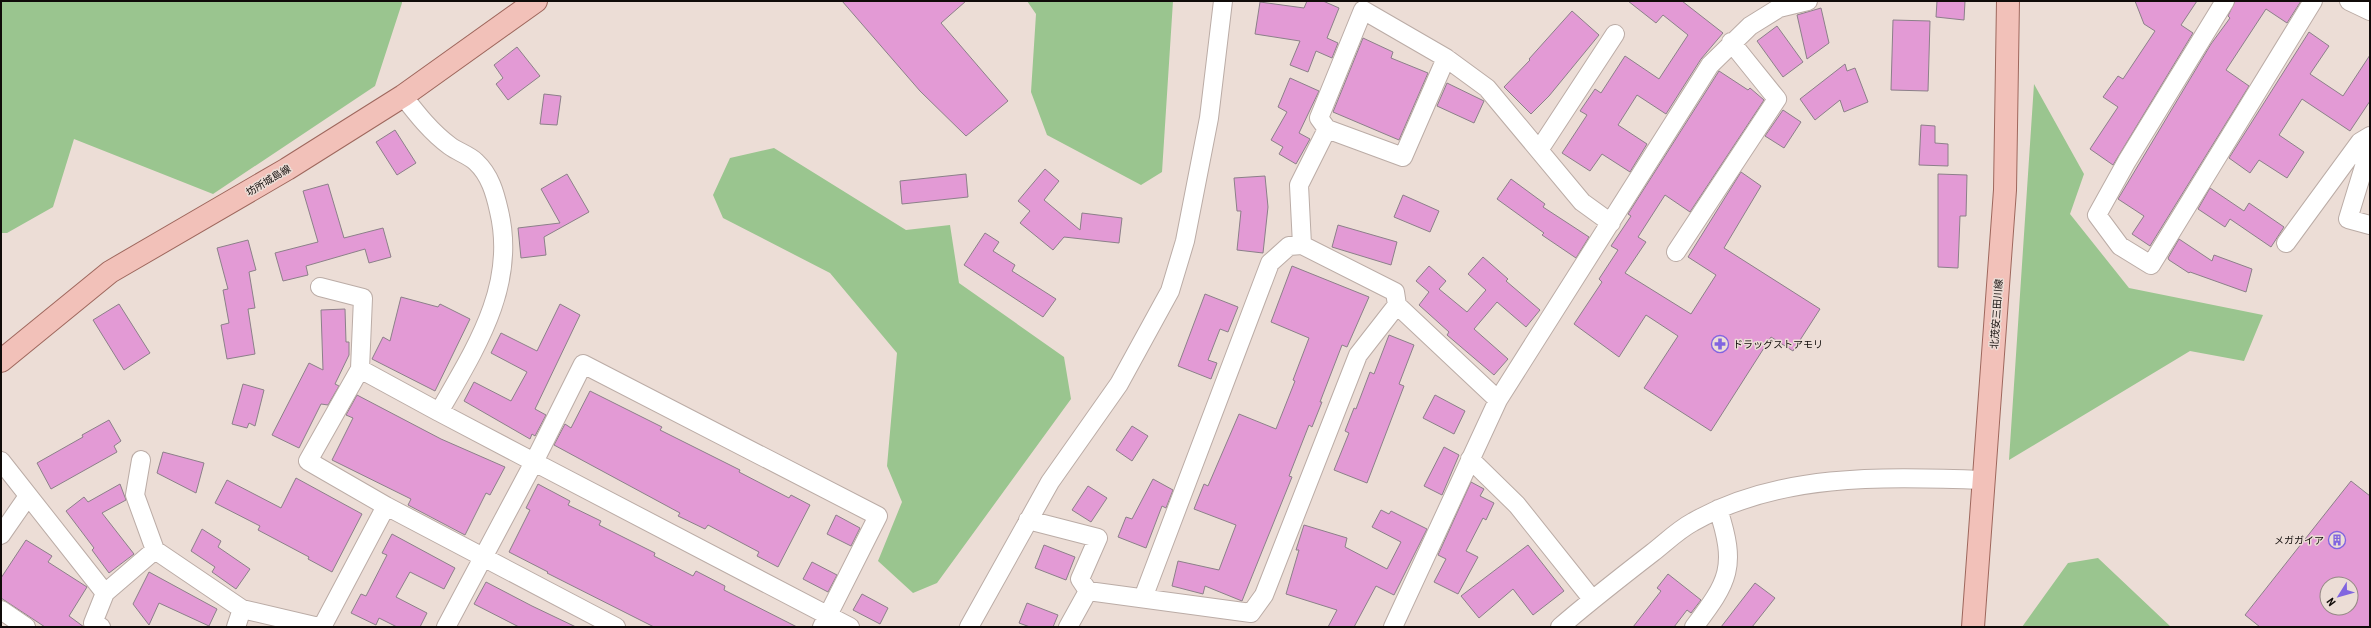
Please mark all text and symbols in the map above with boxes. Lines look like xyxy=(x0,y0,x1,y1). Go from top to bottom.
street label: 坊所城島線 xyxy=(244,163,293,198)
street label: 北茂安三田川線 xyxy=(1989,279,2004,349)
pharmacy icon: ドラッグストアモリ xyxy=(1710,334,1730,354)
place label: ドラッグストアモリ xyxy=(1733,339,1823,350)
building icon: メガガイア xyxy=(2327,530,2347,550)
place label: メガガイア xyxy=(2274,535,2324,546)
north arrow xyxy=(2319,576,2359,616)
text: N xyxy=(2324,595,2339,608)

